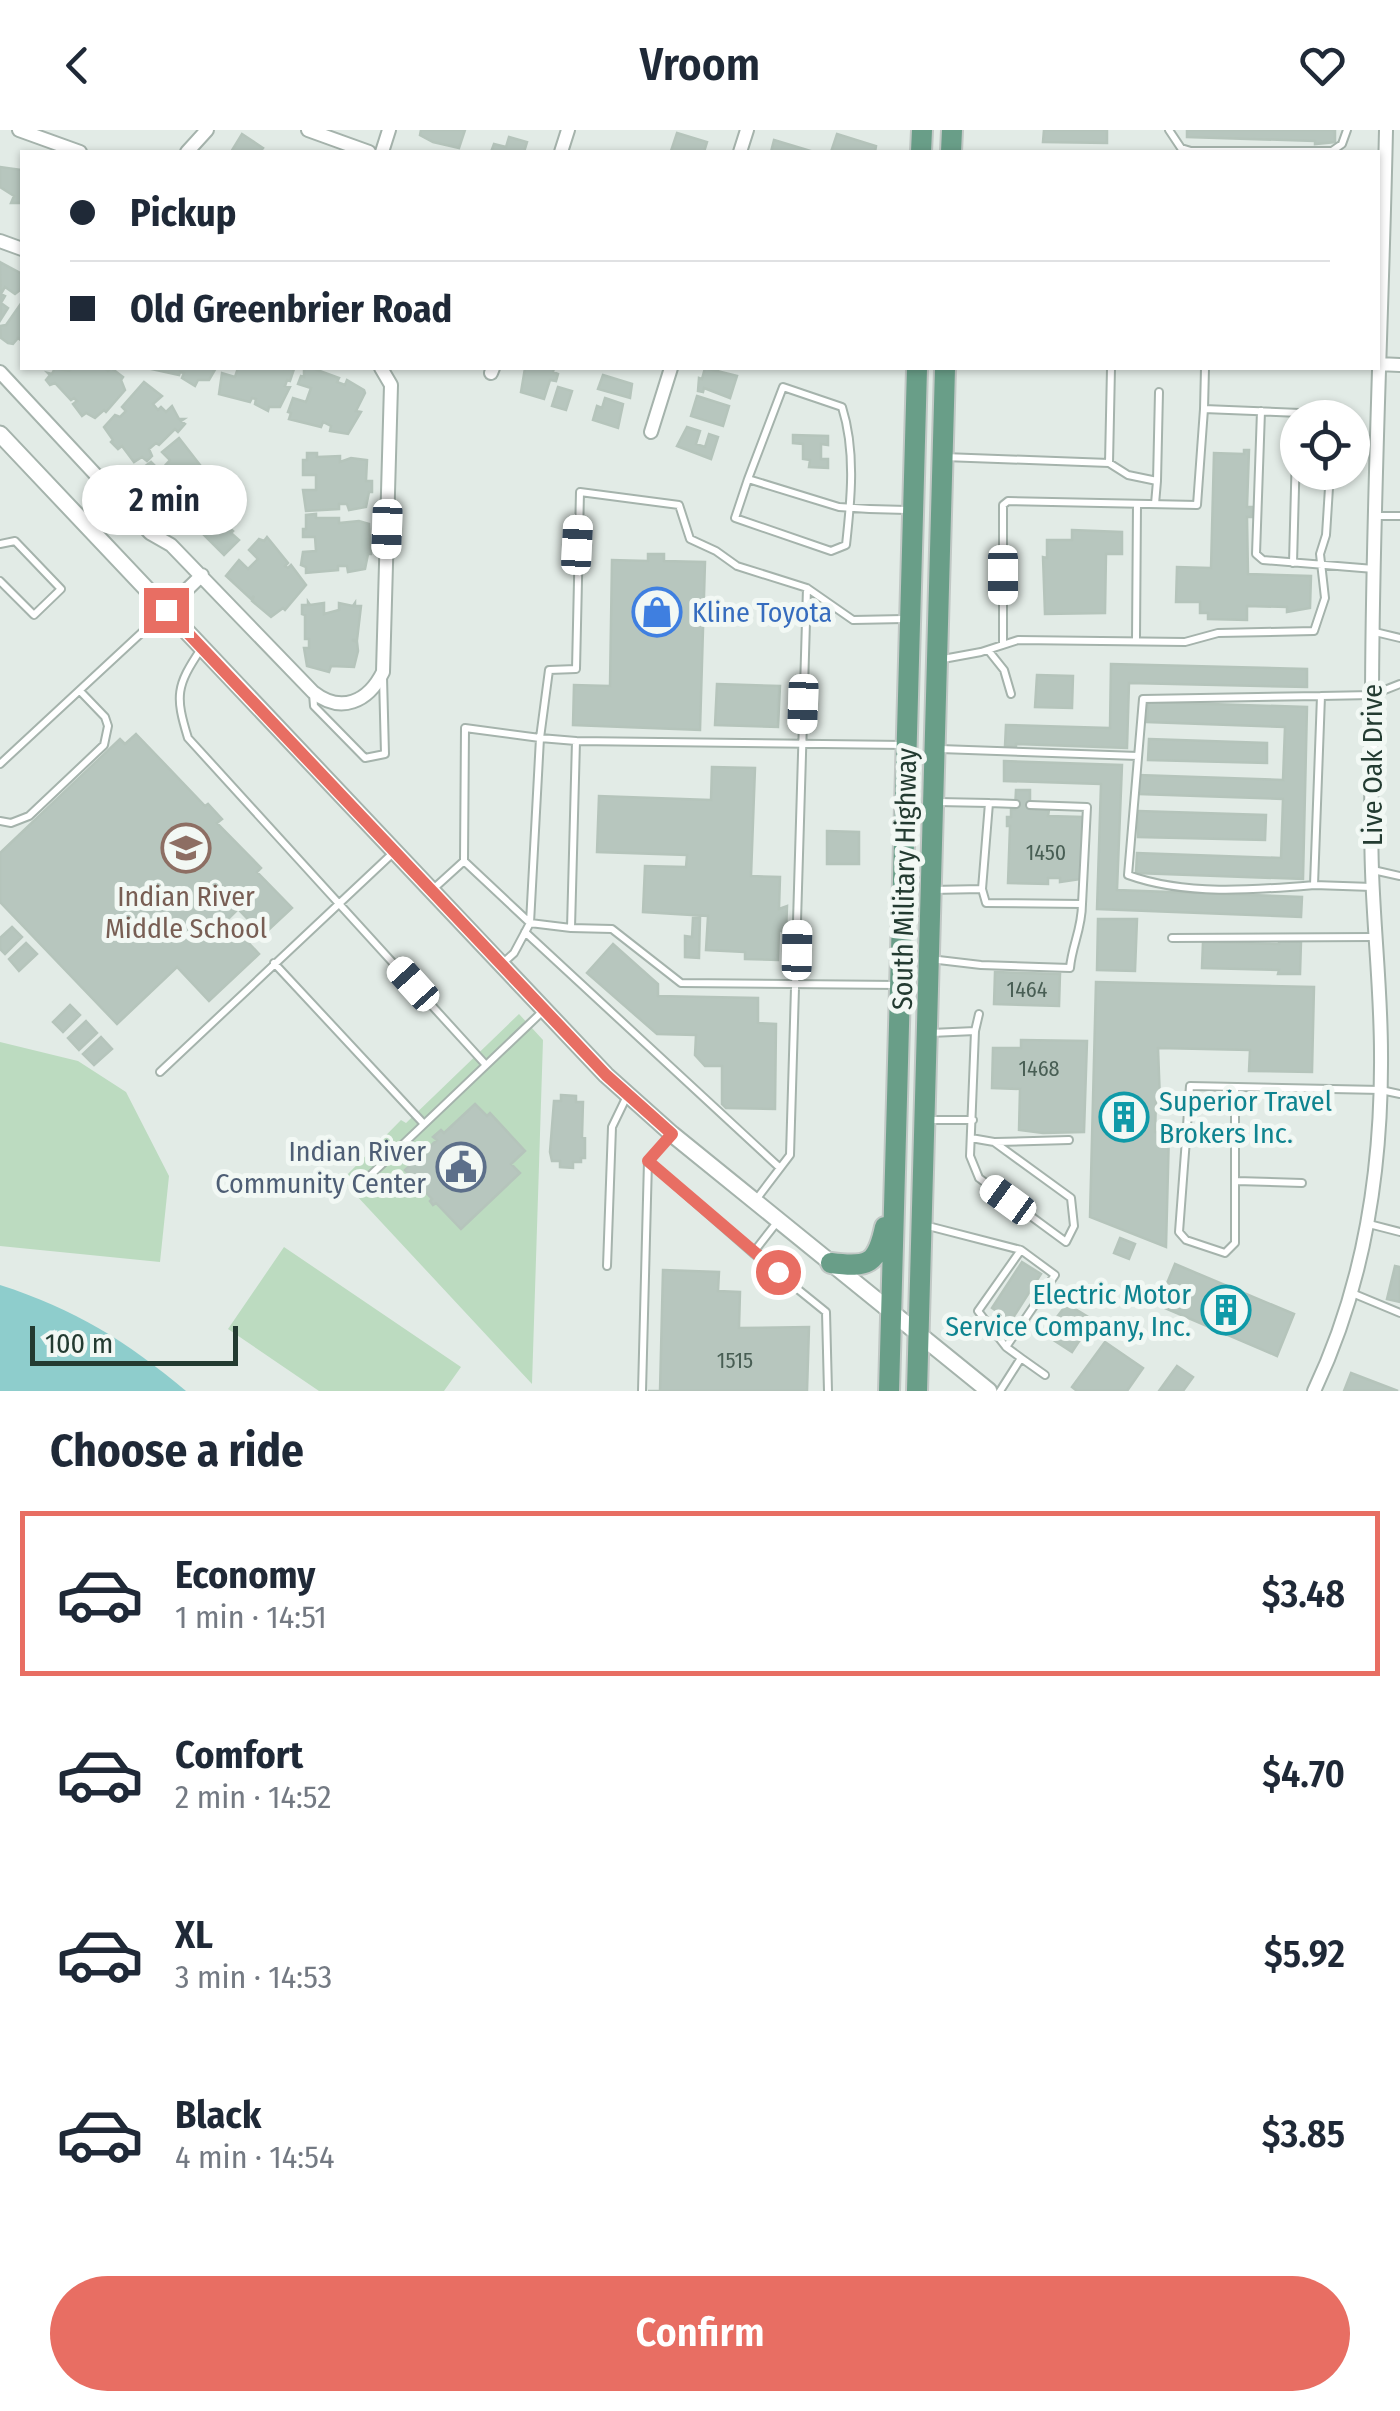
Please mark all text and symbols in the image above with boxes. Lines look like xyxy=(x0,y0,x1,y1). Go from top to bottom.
icon: back xyxy=(50,38,105,93)
text: Vroom xyxy=(640,38,760,92)
icon: heart xyxy=(1295,38,1350,93)
text: Pickup xyxy=(130,190,236,236)
text: Old Greenbrier Road xyxy=(130,286,452,332)
map controls xyxy=(1280,400,1370,490)
button: locate xyxy=(1280,400,1370,490)
callout: 2 min xyxy=(84,465,248,535)
text: 2 min xyxy=(129,481,200,519)
car xyxy=(371,498,403,560)
car xyxy=(560,514,594,576)
car xyxy=(988,545,1018,605)
shop icon: Kline Toyota xyxy=(631,586,683,638)
route end xyxy=(144,588,189,633)
place label: Kline Toyota xyxy=(692,596,832,629)
car xyxy=(787,673,819,735)
street label: Live Oak Drive xyxy=(1356,684,1389,846)
street label: South Military Highway xyxy=(886,747,923,1010)
school or university icon: Indian River Middle School xyxy=(160,822,212,874)
house number: 1450 xyxy=(1026,839,1066,866)
place label: Indian River Middle School xyxy=(105,880,267,945)
car xyxy=(781,920,813,980)
car xyxy=(382,952,444,1016)
house number: 1464 xyxy=(1007,976,1048,1003)
house number: 1468 xyxy=(1018,1055,1060,1082)
place label: Superior Travel Brokers Inc. xyxy=(1159,1085,1332,1150)
building icon: Superior Travel Brokers Inc. xyxy=(1098,1091,1150,1143)
place label: Indian River Community Center xyxy=(215,1135,426,1200)
public building icon: Indian River Community Center xyxy=(435,1141,487,1193)
car xyxy=(975,1170,1041,1230)
route start xyxy=(756,1250,801,1295)
place label: Electric Motor Service Company, Inc. xyxy=(945,1278,1191,1343)
building icon: Electric Motor Service Company, Inc. xyxy=(1200,1284,1252,1336)
scale bar xyxy=(30,1321,238,1366)
text: 100 m xyxy=(45,1327,113,1360)
house number: 1515 xyxy=(717,1347,753,1374)
text: Choose a ride xyxy=(50,1424,304,1478)
icon: car xyxy=(55,1549,145,1639)
text: Economy xyxy=(175,1552,315,1598)
text: $3.48 xyxy=(1262,1571,1345,1617)
text: 1 min · 14:51 xyxy=(175,1598,327,1636)
icon: car xyxy=(55,1729,145,1819)
text: Comfort xyxy=(175,1732,303,1778)
text: $4.70 xyxy=(1262,1751,1345,1797)
text: 2 min · 14:52 xyxy=(175,1778,331,1816)
icon: car xyxy=(55,1909,145,1999)
text: XL xyxy=(175,1912,213,1958)
text: $5.92 xyxy=(1264,1931,1345,1977)
text: 3 min · 14:53 xyxy=(175,1958,332,1996)
icon: car xyxy=(55,2089,145,2179)
text: Black xyxy=(175,2092,261,2138)
text: $3.85 xyxy=(1262,2111,1345,2157)
text: 4 min · 14:54 xyxy=(175,2138,334,2176)
button: Confirm xyxy=(50,2276,1350,2391)

